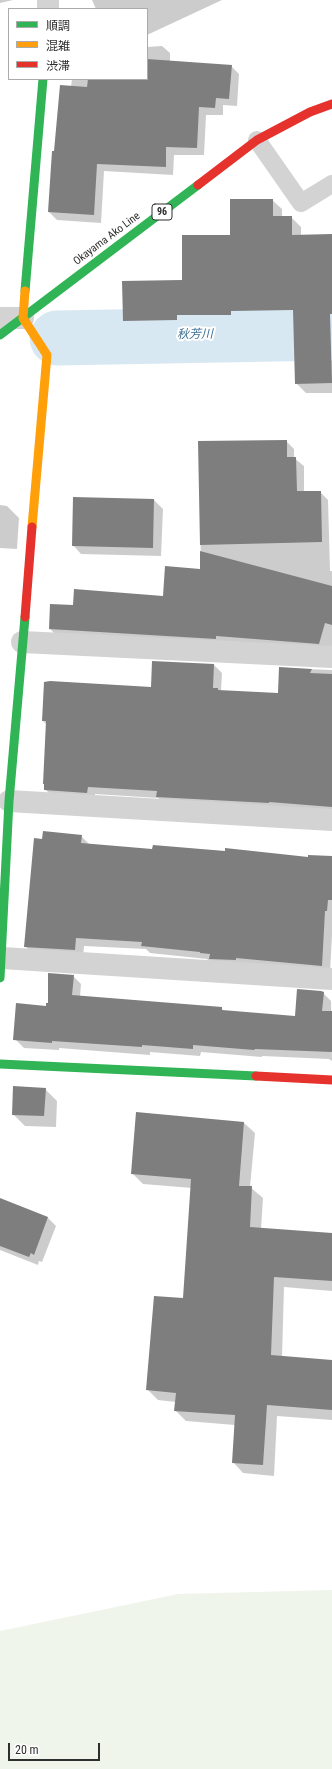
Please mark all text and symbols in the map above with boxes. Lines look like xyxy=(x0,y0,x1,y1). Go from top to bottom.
legend xyxy=(8,8,148,80)
text: 順調 xyxy=(46,19,70,33)
text: 混雑 xyxy=(46,39,70,53)
text: 渋滞 xyxy=(46,59,70,73)
road number: 96 xyxy=(152,204,172,220)
street label: Okayama Ako Line xyxy=(71,210,143,268)
water label: 秋芳川 xyxy=(177,327,213,343)
scale bar xyxy=(10,1735,102,1761)
text: 20 m xyxy=(15,1743,39,1757)

